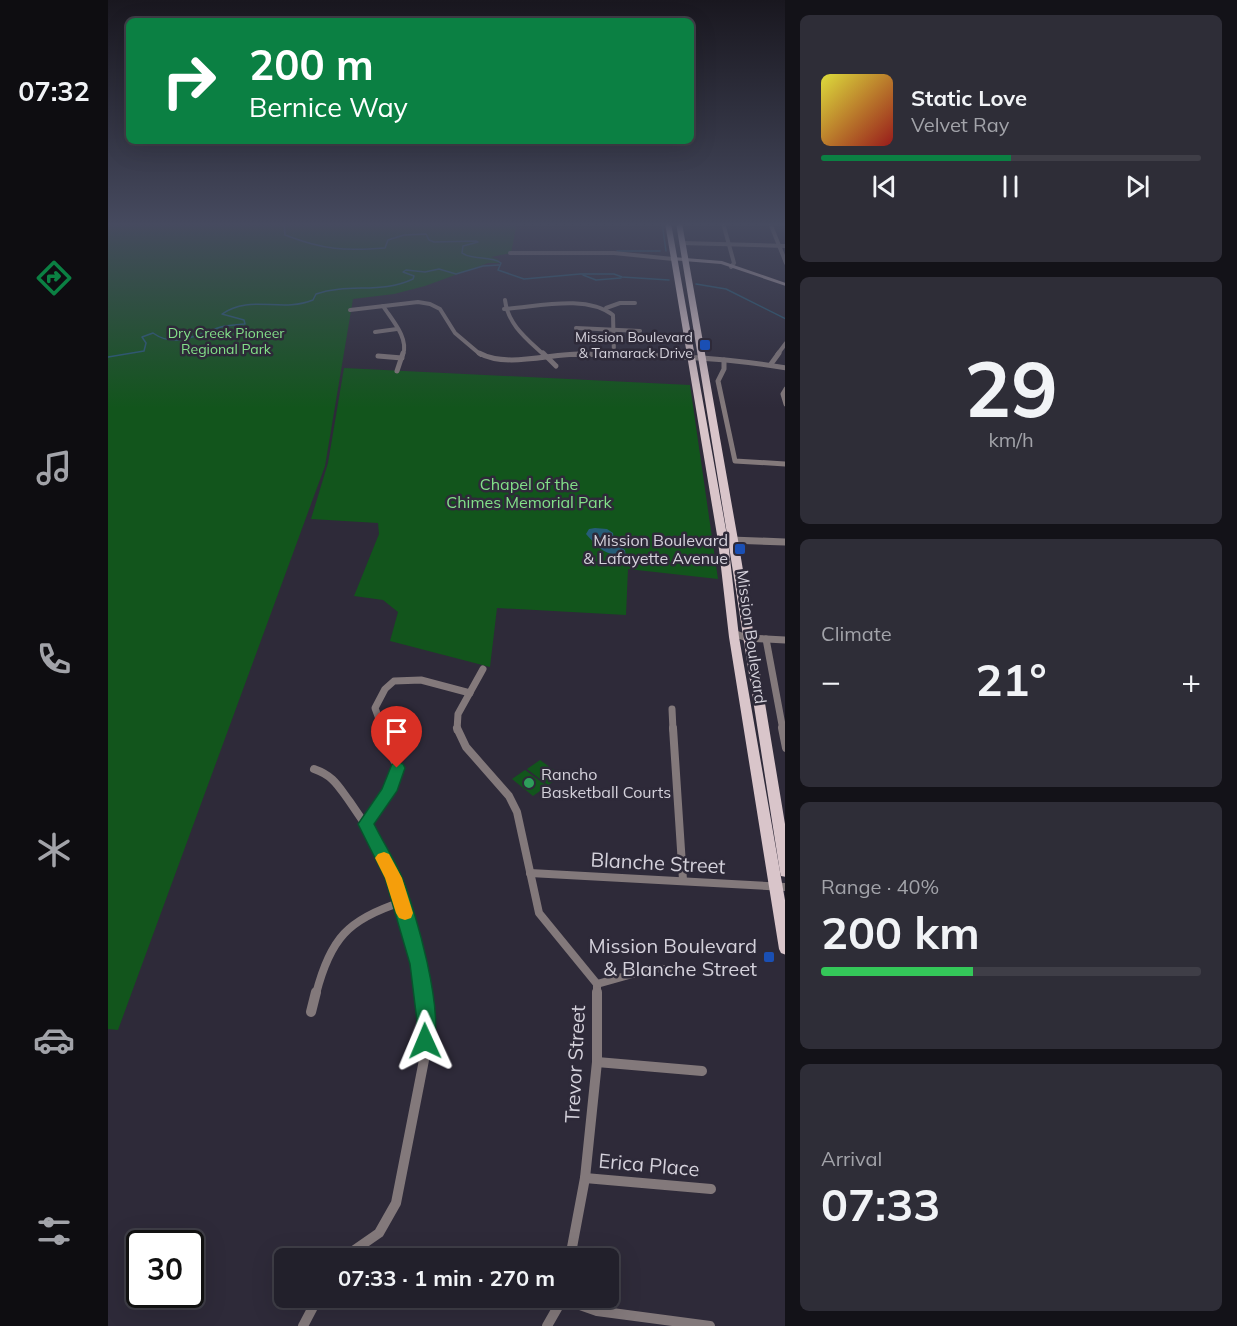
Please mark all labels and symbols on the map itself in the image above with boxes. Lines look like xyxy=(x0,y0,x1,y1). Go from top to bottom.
park label: Dry Creek Pioneer Regional Park xyxy=(168,324,285,358)
place label: Mission Boulevard & Tamarack Drive xyxy=(575,328,693,362)
marker: Mission Boulevard & Tamarack Drive xyxy=(698,338,712,352)
park label: Chapel of the Chimes Memorial Park xyxy=(446,474,612,512)
place label: Mission Boulevard & Lafayette Avenue xyxy=(583,530,728,568)
marker: Mission Boulevard & Lafayette Avenue xyxy=(733,542,747,556)
street label: Mission Boulevard xyxy=(733,569,771,705)
pin xyxy=(371,706,422,768)
place label: Rancho Basketball Courts xyxy=(541,764,671,802)
marker: Rancho Basketball Courts xyxy=(522,776,536,790)
street label: Blanche Street xyxy=(590,846,726,879)
place label: Mission Boulevard & Blanche Street xyxy=(588,933,757,981)
marker: Mission Boulevard & Blanche Street xyxy=(762,950,776,964)
street label: Trevor Street xyxy=(559,1004,590,1124)
position arrow xyxy=(393,1009,457,1073)
street label: Erica Place xyxy=(598,1148,701,1181)
speed limit sign: 30 xyxy=(126,1230,204,1308)

